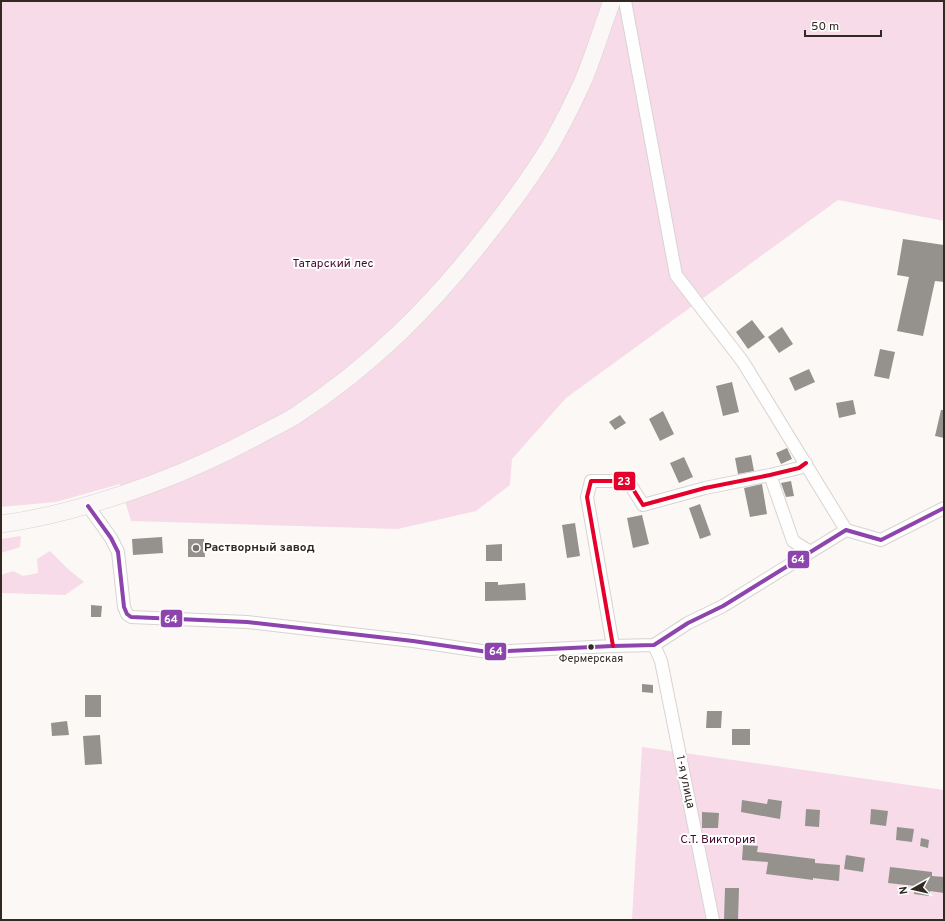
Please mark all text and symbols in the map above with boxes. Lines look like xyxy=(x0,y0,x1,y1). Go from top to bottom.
scale bar xyxy=(805,12,881,38)
text: 50 m xyxy=(811,19,839,35)
park label: Татарский лес xyxy=(292,256,374,272)
line badge: 23 xyxy=(613,471,636,491)
text: 23 xyxy=(617,475,631,489)
place label: Растворный завод xyxy=(204,540,315,556)
marker: Растворный завод xyxy=(191,543,201,553)
line badge: 64 xyxy=(787,550,810,569)
text: 64 xyxy=(791,553,805,567)
line badge: 64 xyxy=(160,609,183,628)
text: 64 xyxy=(164,613,178,627)
line badge: 64 xyxy=(484,642,507,661)
marker: Фермерская xyxy=(586,642,596,652)
text: 64 xyxy=(489,645,503,659)
place label: Фермерская xyxy=(559,652,623,666)
street label: 1-я улица xyxy=(672,754,698,810)
park label: С.Т. Виктория xyxy=(680,832,756,848)
north arrow xyxy=(893,869,933,909)
text: N xyxy=(897,885,912,895)

